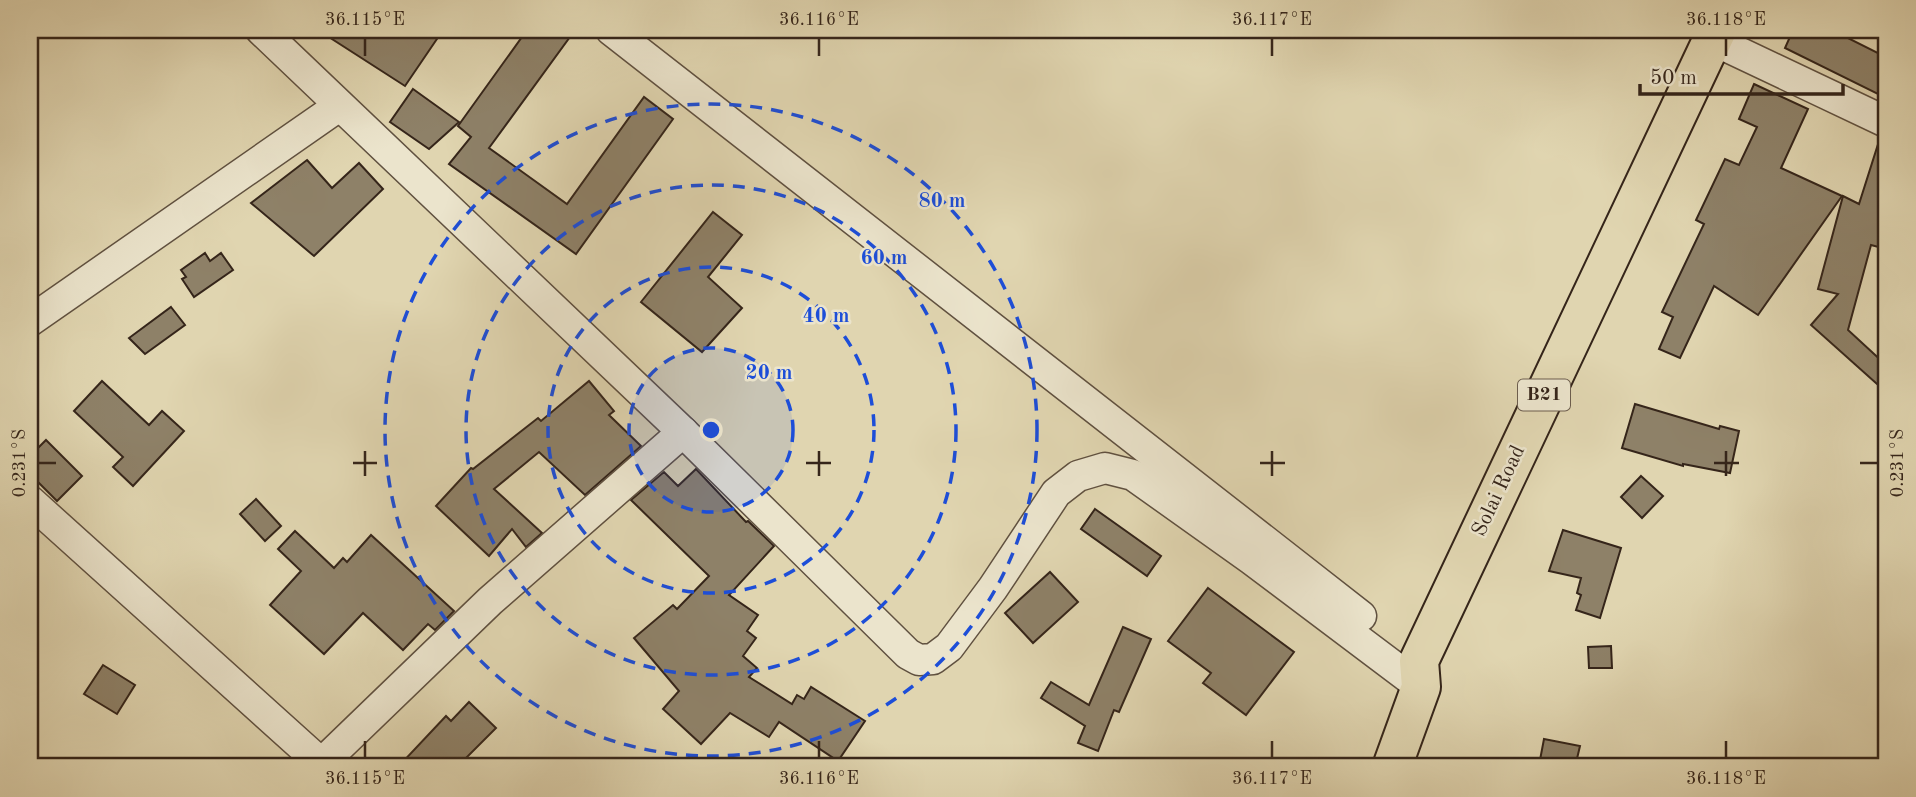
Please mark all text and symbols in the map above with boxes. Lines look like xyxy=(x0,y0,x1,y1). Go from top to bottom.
text: 36.115°E xyxy=(325,11,405,29)
text: 36.116°E xyxy=(779,11,859,29)
text: 36.117°E xyxy=(1232,11,1312,29)
text: 36.118°E xyxy=(1686,11,1766,29)
scale bar xyxy=(1640,52,1842,96)
text: 50 m xyxy=(1650,68,1697,89)
text: 80 m xyxy=(918,191,966,212)
text: 60 m xyxy=(860,248,908,269)
text: 40 m xyxy=(802,306,850,327)
text: 20 m xyxy=(745,363,793,384)
road number: B21 xyxy=(1518,380,1570,410)
centre of rings xyxy=(699,418,723,442)
text: 0.231°S xyxy=(11,429,29,497)
text: 0.231°S xyxy=(1889,429,1907,497)
street label: Solai Road xyxy=(1469,442,1529,540)
text: 36.115°E xyxy=(325,770,405,788)
text: 36.116°E xyxy=(779,770,859,788)
text: 36.117°E xyxy=(1232,770,1312,788)
text: 36.118°E xyxy=(1686,770,1766,788)

